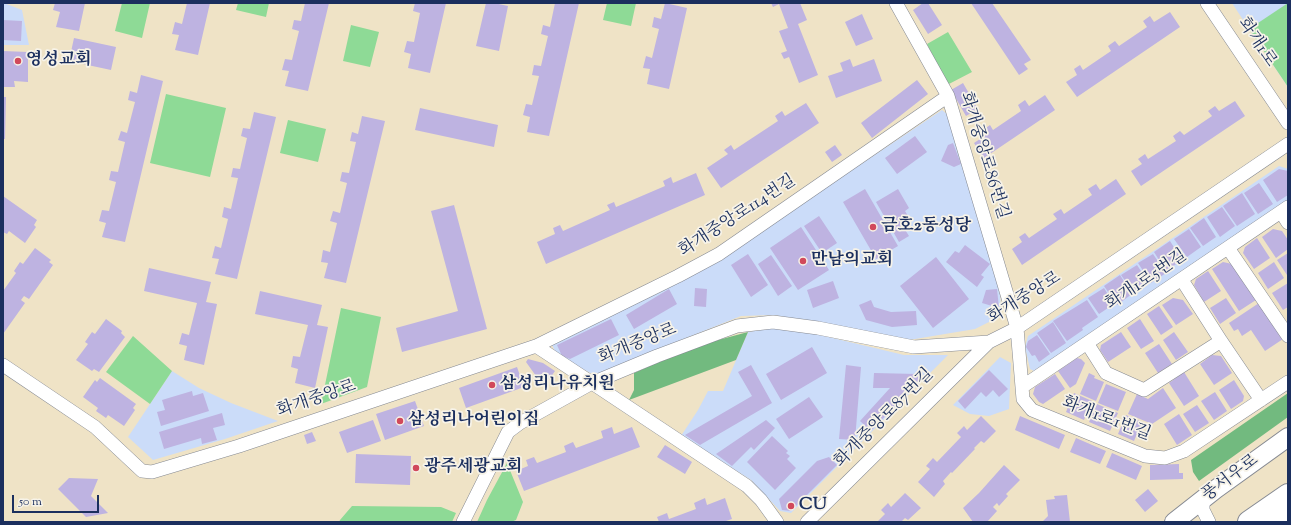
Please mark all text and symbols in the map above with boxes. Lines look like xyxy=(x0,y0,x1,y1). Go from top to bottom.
street label: 화개1로 xyxy=(1232,14,1280,72)
place label: 영성교회 xyxy=(26,51,92,71)
marker: 영성교회 xyxy=(13,56,23,66)
street label: 화개중앙로86번길 xyxy=(954,90,1012,222)
street label: 화개중앙로114번길 xyxy=(676,172,800,262)
place label: 금호2동성당 xyxy=(881,217,971,237)
marker: 금호2동성당 xyxy=(868,222,878,232)
street label: 화개1로5번길 xyxy=(1102,246,1192,316)
place label: 만남의교회 xyxy=(811,251,893,271)
marker: 만남의교회 xyxy=(798,256,808,266)
street label: 화개중앙로 xyxy=(985,269,1065,329)
street label: 화개중앙로 xyxy=(596,320,680,370)
street label: 화개중앙로87번길 xyxy=(831,365,939,473)
place label: 삼성리나유치원 xyxy=(500,375,615,395)
street label: 화개중앙로 xyxy=(275,377,359,423)
marker: 삼성리나유치원 xyxy=(487,380,497,390)
street label: 화개1로1번길 xyxy=(1059,394,1153,446)
place label: 삼성리나어린이집 xyxy=(408,411,539,431)
marker: 삼성리나어린이집 xyxy=(395,416,405,426)
street label: 풍서우로 xyxy=(1199,451,1263,507)
place label: 광주세광교회 xyxy=(424,458,523,478)
marker: 광주세광교회 xyxy=(411,463,421,473)
scale bar xyxy=(14,487,101,513)
text: 50 m xyxy=(19,493,42,511)
place label: CU xyxy=(799,496,827,516)
marker: CU xyxy=(786,501,796,511)

